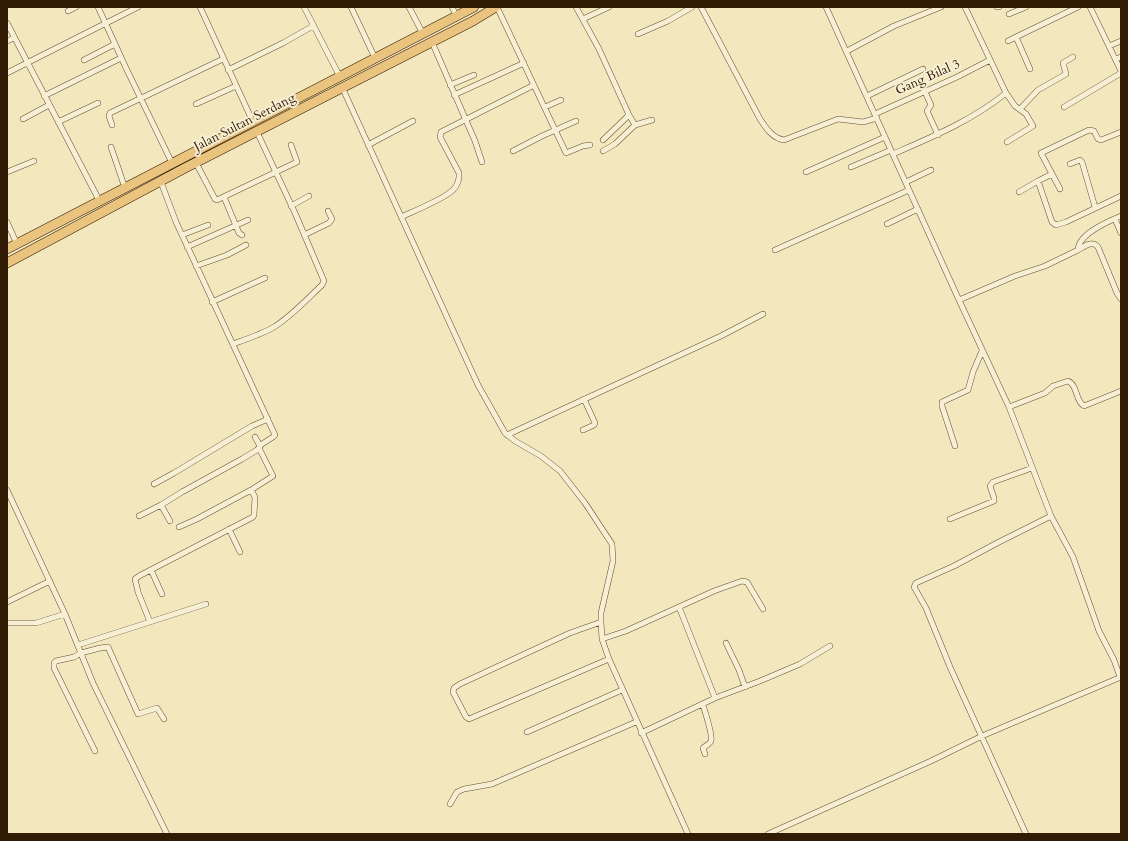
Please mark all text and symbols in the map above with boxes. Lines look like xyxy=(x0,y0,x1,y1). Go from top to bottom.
street label: Gang Bilal 3 xyxy=(893,57,963,99)
street label: Jalan Sultan Serdang xyxy=(192,91,298,155)

